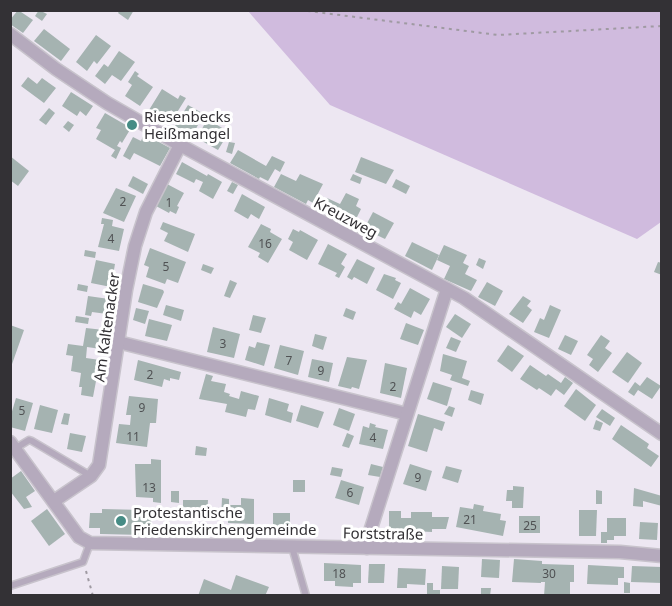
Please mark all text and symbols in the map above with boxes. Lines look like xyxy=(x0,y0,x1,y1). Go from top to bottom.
place label: Riesenbecks Heißmangel xyxy=(144,106,231,143)
marker: Riesenbecks Heißmangel xyxy=(125,118,139,132)
street label: Kreuzweg xyxy=(311,192,381,242)
house number: 2 xyxy=(120,193,127,210)
house number: 1 xyxy=(166,194,172,211)
house number: 4 xyxy=(108,230,115,247)
house number: 16 xyxy=(258,235,272,252)
house number: 5 xyxy=(163,258,170,275)
street label: Am Kaltenacker xyxy=(88,271,124,383)
house number: 3 xyxy=(220,335,227,352)
house number: 7 xyxy=(286,352,293,369)
house number: 9 xyxy=(318,362,325,379)
house number: 2 xyxy=(147,366,154,383)
house number: 2 xyxy=(390,378,397,395)
house number: 9 xyxy=(139,399,146,416)
house number: 5 xyxy=(19,402,26,419)
house number: 11 xyxy=(126,428,140,445)
house number: 4 xyxy=(370,429,377,446)
house number: 9 xyxy=(415,469,422,486)
house number: 13 xyxy=(142,479,156,496)
house number: 6 xyxy=(347,484,354,501)
place label: Protestantische Friedenskirchengemeinde xyxy=(133,502,316,539)
house number: 21 xyxy=(463,511,477,528)
marker: Protestantische Friedenskirchengemeinde xyxy=(114,514,128,528)
house number: 25 xyxy=(523,517,537,534)
street label: Forststraße xyxy=(343,522,423,544)
house number: 18 xyxy=(332,565,346,582)
house number: 30 xyxy=(542,565,556,582)

